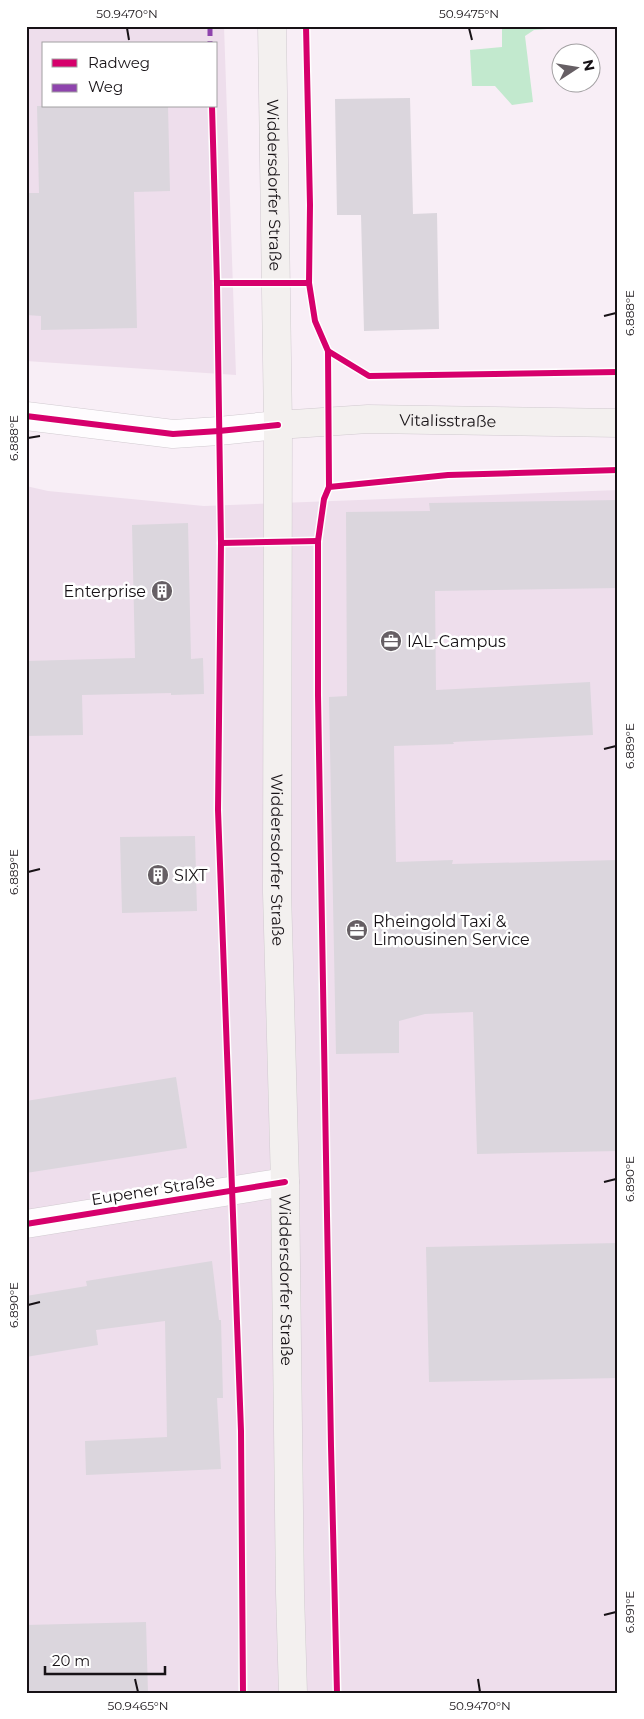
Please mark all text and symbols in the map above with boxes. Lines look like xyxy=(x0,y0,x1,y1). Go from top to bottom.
text: 50.9470°N xyxy=(96,6,158,21)
text: 50.9475°N xyxy=(439,6,499,21)
legend xyxy=(42,42,218,108)
north arrow xyxy=(552,42,602,92)
text: Radweg xyxy=(88,53,150,72)
text: N xyxy=(579,58,599,73)
text: Weg xyxy=(88,77,123,96)
street label: Widdersdorfer Straße xyxy=(264,99,285,271)
text: 6.888°E xyxy=(622,290,637,336)
street label: Vitalisstraße xyxy=(399,410,496,431)
text: 6.888°E xyxy=(6,415,21,461)
building icon: Enterprise xyxy=(150,579,174,603)
place label: Enterprise xyxy=(63,582,146,601)
office icon: IAL-Campus xyxy=(379,629,403,653)
place label: IAL-Campus xyxy=(407,632,506,651)
text: 6.889°E xyxy=(622,723,637,769)
street label: Widdersdorfer Straße xyxy=(267,774,288,946)
text: 6.889°E xyxy=(6,849,21,895)
building icon: SIXT xyxy=(146,863,170,887)
place label: SIXT xyxy=(174,866,208,885)
place label: Rheingold Taxi & Limousinen Service xyxy=(373,912,530,949)
office icon: Rheingold Taxi & Limousinen Service xyxy=(345,918,369,942)
text: 6.890°E xyxy=(622,1156,637,1202)
street label: Eupener Straße xyxy=(90,1171,216,1209)
street label: Widdersdorfer Straße xyxy=(276,1194,297,1366)
text: 6.890°E xyxy=(6,1282,21,1328)
text: 6.891°E xyxy=(622,1591,637,1633)
scale bar xyxy=(45,1644,165,1676)
text: 20 m xyxy=(52,1651,90,1670)
text: 50.9465°N xyxy=(107,1698,169,1713)
text: 50.9470°N xyxy=(449,1698,511,1713)

